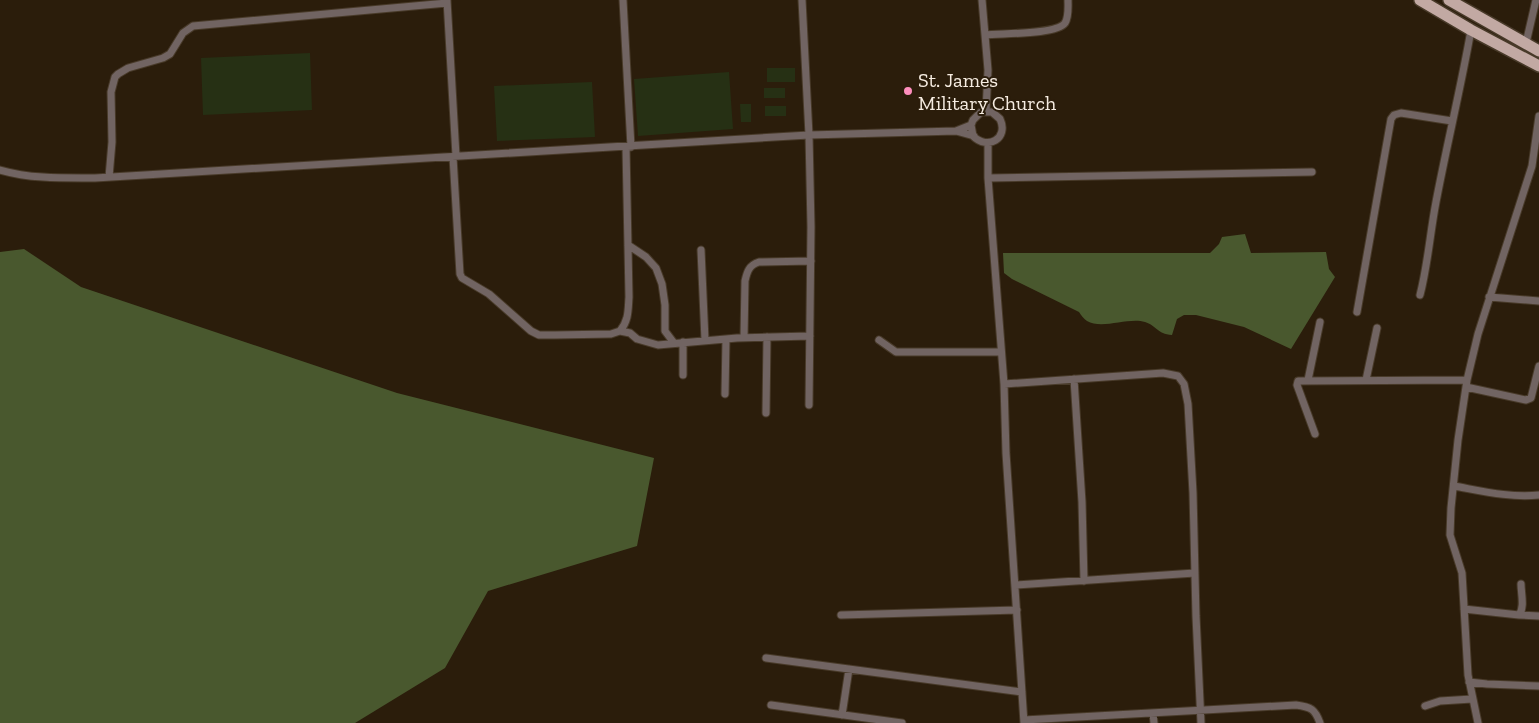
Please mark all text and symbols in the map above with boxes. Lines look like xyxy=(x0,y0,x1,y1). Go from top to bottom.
place label: St. James Military Church xyxy=(918,68,1057,115)
marker: St. James Military Church xyxy=(902,85,914,97)

